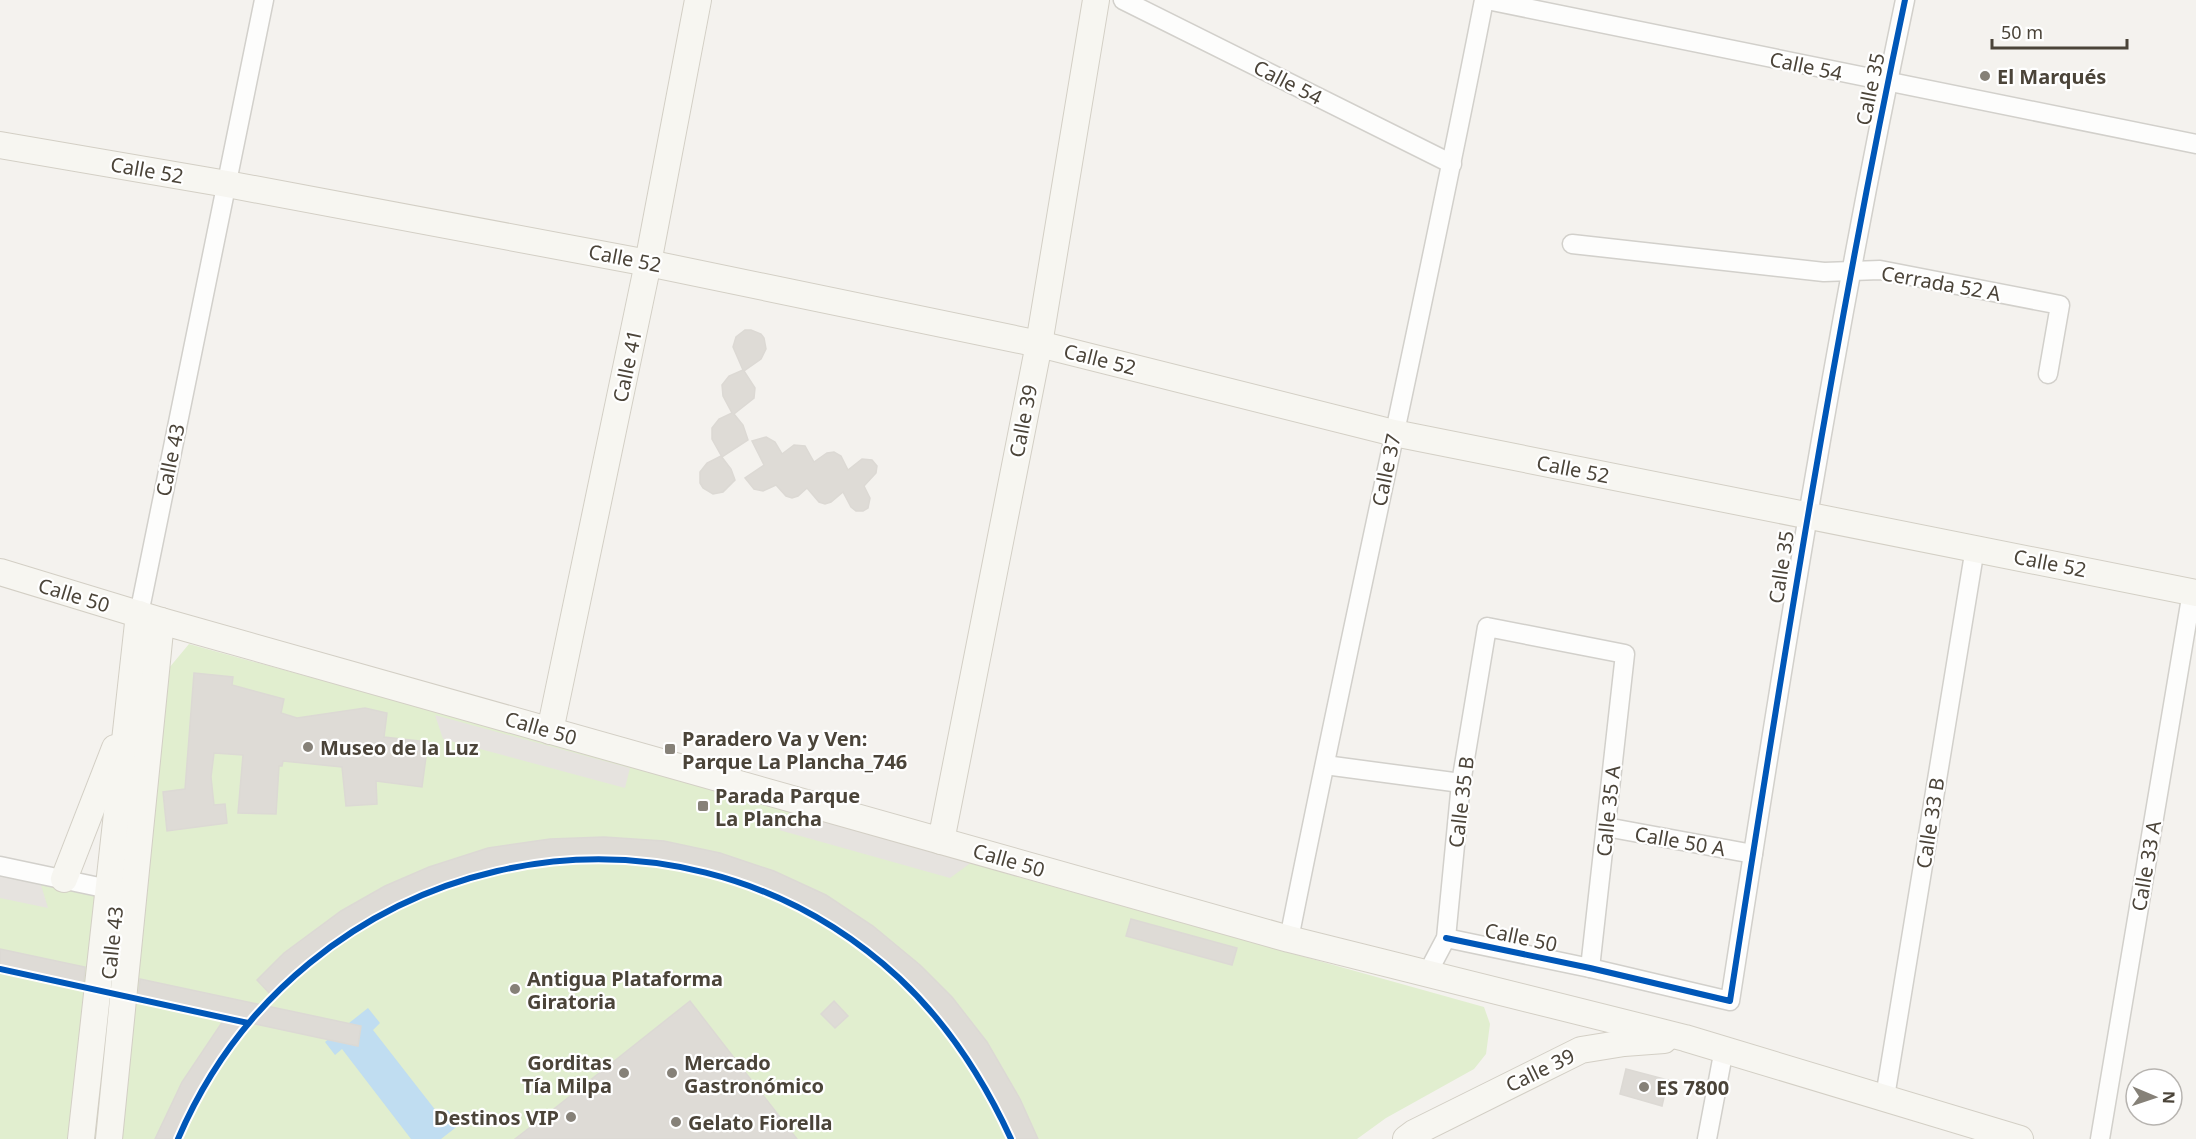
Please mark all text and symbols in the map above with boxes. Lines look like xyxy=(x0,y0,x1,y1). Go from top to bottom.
scale bar xyxy=(1992,12,2127,50)
text: 50 m xyxy=(2001,20,2043,44)
street label: Calle 54 xyxy=(1767,45,1845,87)
street label: Calle 35 xyxy=(1849,50,1891,128)
street label: Calle 54 xyxy=(1249,53,1327,111)
place label: El Marqués xyxy=(1997,63,2106,90)
marker: El Marqués xyxy=(1978,69,1992,83)
street label: Calle 52 xyxy=(108,150,186,190)
street label: Calle 52 xyxy=(586,238,664,278)
street label: Cerrada 52 A xyxy=(1879,259,2003,307)
street label: Calle 41 xyxy=(606,327,648,405)
street label: Calle 52 xyxy=(1061,337,1139,381)
street label: Calle 39 xyxy=(1003,382,1043,460)
street label: Calle 43 xyxy=(149,421,191,499)
street label: Calle 37 xyxy=(1365,431,1407,509)
street label: Calle 52 xyxy=(1534,449,1612,489)
street label: Calle 35 xyxy=(1762,529,1800,605)
street label: Calle 52 xyxy=(2011,543,2089,583)
street label: Calle 50 xyxy=(35,571,113,619)
street label: Calle 50 xyxy=(502,705,580,751)
place label: Paradero Va y Ven: Parque La Plancha_746 xyxy=(682,725,907,775)
place label: Museo de la Luz xyxy=(320,734,479,761)
marker: Museo de la Luz xyxy=(301,740,315,754)
marker: Paradero Va y Ven: Parque La Plancha_746 xyxy=(663,742,677,756)
street label: Calle 35 B xyxy=(1442,755,1480,849)
street label: Calle 35 A xyxy=(1590,764,1626,858)
street label: Calle 33 B xyxy=(1909,776,1951,870)
place label: Parada Parque La Plancha xyxy=(715,782,860,832)
marker: Parada Parque La Plancha xyxy=(696,799,710,813)
street label: Calle 33 A xyxy=(2125,818,2167,913)
street label: Calle 50 A xyxy=(1633,820,1728,862)
street label: Calle 50 xyxy=(970,837,1048,883)
street label: Calle 43 xyxy=(95,905,129,981)
street label: Calle 50 xyxy=(1482,916,1560,958)
place label: Antigua Plataforma Giratoria xyxy=(527,965,723,1015)
marker: Antigua Plataforma Giratoria xyxy=(508,982,522,996)
street label: Calle 39 xyxy=(1501,1042,1579,1098)
place label: Gorditas Tía Milpa xyxy=(522,1049,612,1099)
place label: Mercado Gastronómico xyxy=(684,1049,824,1099)
marker: Gorditas Tía Milpa xyxy=(617,1066,631,1080)
marker: Mercado Gastronómico xyxy=(665,1066,679,1080)
north arrow xyxy=(2124,1067,2184,1127)
place label: ES 7800 xyxy=(1656,1074,1729,1101)
marker: ES 7800 xyxy=(1637,1080,1651,1094)
text: N xyxy=(2158,1091,2180,1104)
place label: Destinos VIP xyxy=(434,1104,559,1131)
place label: Gelato Fiorella xyxy=(688,1109,833,1136)
marker: Destinos VIP xyxy=(564,1110,578,1124)
marker: Gelato Fiorella xyxy=(669,1115,683,1129)

